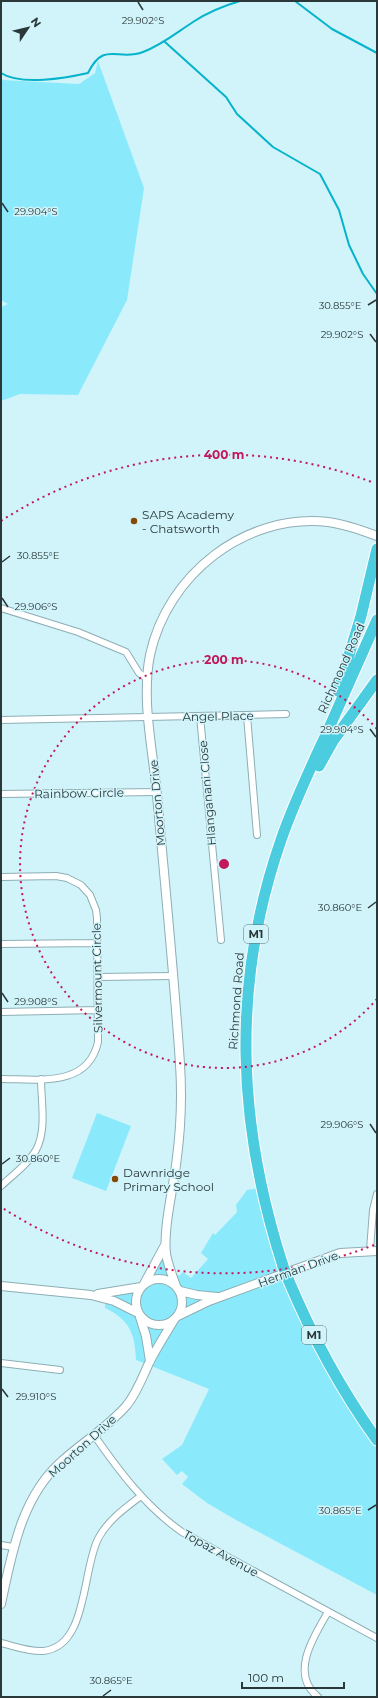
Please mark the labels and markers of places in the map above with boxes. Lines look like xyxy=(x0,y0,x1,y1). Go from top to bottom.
place label: SAPS Academy - Chatsworth xyxy=(142,507,234,536)
marker: SAPS Academy - Chatsworth xyxy=(129,516,139,526)
centre of rings xyxy=(217,857,231,871)
place label: Dawnridge Primary School xyxy=(123,1165,214,1194)
marker: Dawnridge Primary School xyxy=(110,1174,120,1184)

